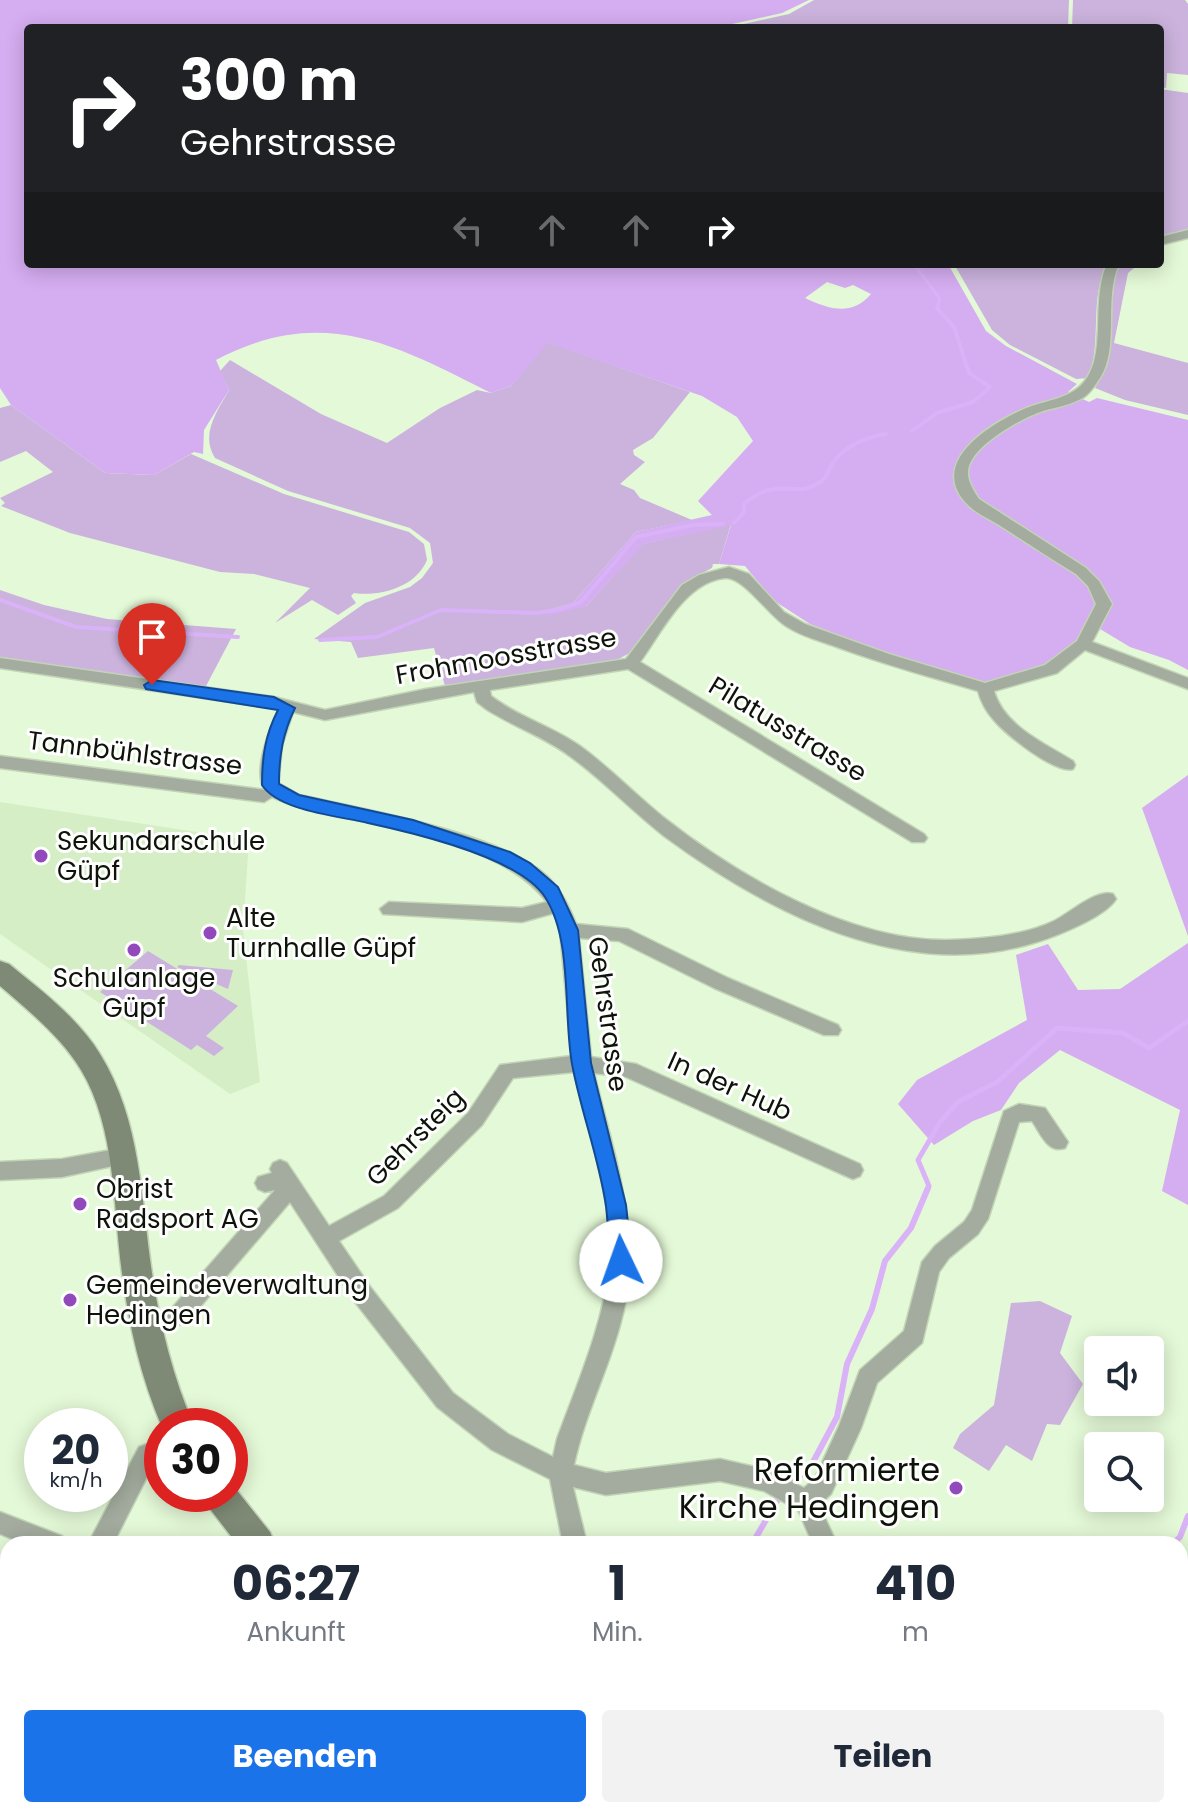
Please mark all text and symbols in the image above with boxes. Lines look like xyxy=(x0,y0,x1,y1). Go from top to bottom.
text: 300 m xyxy=(180,41,358,120)
icon: right xyxy=(48,56,152,160)
text: Gehrstrasse xyxy=(180,117,396,168)
icon: left xyxy=(446,208,490,252)
icon: ahead xyxy=(530,208,574,252)
icon: ahead xyxy=(614,208,658,252)
icon: right xyxy=(698,208,742,252)
pin xyxy=(118,603,186,685)
icon: arrive xyxy=(130,615,174,659)
street label: Frohmoosstrasse xyxy=(393,619,619,693)
street label: Pilatusstrasse xyxy=(702,668,874,790)
street label: Tannbühlstrasse xyxy=(26,722,244,784)
place label: Sekundarschule Güpf xyxy=(57,823,265,889)
marker: Sekundarschule Güpf xyxy=(32,847,50,865)
place label: Alte Turnhalle Güpf xyxy=(226,900,416,966)
marker: Alte Turnhalle Güpf xyxy=(201,924,219,942)
street label: Gehrstrasse xyxy=(579,934,637,1094)
marker: Schulanlage Güpf xyxy=(125,941,143,959)
place label: Schulanlage Güpf xyxy=(53,960,215,1026)
street label: In der Hub xyxy=(662,1043,798,1129)
street label: Gehrsteig xyxy=(358,1080,472,1194)
place label: Obrist Radsport AG xyxy=(96,1171,259,1237)
marker: Obrist Radsport AG xyxy=(71,1195,89,1213)
position arrow xyxy=(579,1219,663,1303)
place label: Gemeindeverwaltung Hedingen xyxy=(86,1267,368,1333)
marker: Gemeindeverwaltung Hedingen xyxy=(61,1291,79,1309)
map controls xyxy=(1084,1336,1164,1512)
button: sound xyxy=(1084,1336,1164,1416)
speed limit sign: 30 xyxy=(144,1408,248,1512)
text: 20 xyxy=(52,1422,100,1478)
button: search xyxy=(1084,1432,1164,1512)
place label: Reformierte Kirche Hedingen xyxy=(679,1447,940,1529)
text: km/h xyxy=(49,1466,103,1494)
marker: Reformierte Kirche Hedingen xyxy=(947,1479,965,1497)
text: 06:27 xyxy=(232,1550,360,1617)
text: 1 xyxy=(608,1550,626,1617)
text: 410 xyxy=(874,1550,956,1617)
text: Ankunft xyxy=(247,1614,345,1650)
text: Min. xyxy=(592,1614,643,1650)
text: m xyxy=(902,1614,929,1650)
button: Beenden xyxy=(24,1710,586,1802)
button: Teilen xyxy=(602,1710,1164,1802)

